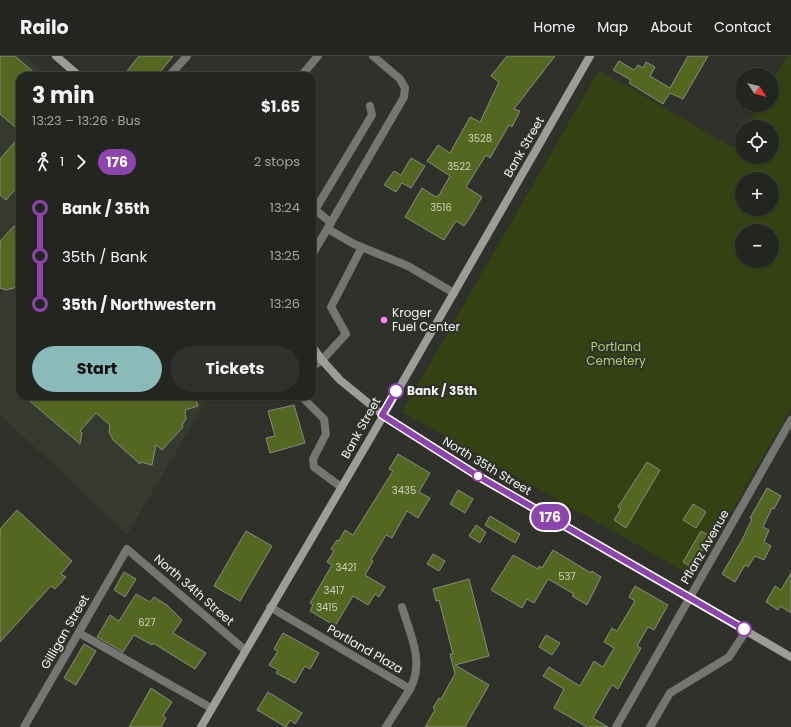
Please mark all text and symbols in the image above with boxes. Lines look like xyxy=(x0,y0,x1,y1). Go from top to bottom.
text: Railo xyxy=(20,14,69,41)
text: Home xyxy=(533,17,575,37)
text: Map xyxy=(597,17,628,37)
text: About xyxy=(650,17,692,37)
text: Contact xyxy=(714,17,771,37)
north arrow xyxy=(735,68,779,112)
map controls xyxy=(735,68,779,268)
text: 3 min xyxy=(32,80,95,111)
text: $1.65 xyxy=(261,96,300,117)
text: 13:23 – 13:26 · Bus xyxy=(32,111,141,130)
street label: Bank Street xyxy=(499,113,548,180)
button: locate xyxy=(735,120,779,164)
house number: 3528 xyxy=(468,131,492,146)
icon: walk xyxy=(32,151,54,173)
icon: forward xyxy=(70,151,92,173)
text: 1 xyxy=(60,152,64,171)
text: 176 xyxy=(106,152,128,172)
text: 2 stops xyxy=(254,152,300,171)
house number: 3522 xyxy=(447,159,471,174)
button: + xyxy=(735,172,779,216)
text: Bank / 35th xyxy=(62,198,150,219)
text: 13:24 xyxy=(270,198,300,217)
house number: 3516 xyxy=(430,200,452,215)
button: − xyxy=(735,224,779,268)
text: 35th / Bank xyxy=(62,246,147,267)
text: 13:25 xyxy=(270,246,300,265)
text: 35th / Northwestern xyxy=(62,294,216,315)
text: 13:26 xyxy=(270,294,300,313)
place label: Kroger Fuel Center xyxy=(392,304,461,335)
marker: Kroger Fuel Center xyxy=(379,315,389,325)
park label: Portland Cemetery xyxy=(586,338,646,369)
button: Start xyxy=(32,346,162,392)
button: Tickets xyxy=(170,346,300,392)
place label: Bank / 35th xyxy=(407,382,477,399)
marker: Bank / 35th xyxy=(388,383,404,399)
street label: Bank Street xyxy=(337,394,384,461)
street label: North 35th Street xyxy=(440,432,535,499)
unlabelled marker xyxy=(472,470,484,482)
house number: 3435 xyxy=(392,483,416,498)
line badge: 176 xyxy=(527,504,573,530)
street label: Pflanz Avenue xyxy=(676,506,733,587)
text: 176 xyxy=(539,507,561,527)
street label: North 34th Street xyxy=(151,550,238,629)
house number: 3421 xyxy=(335,560,357,575)
house number: 537 xyxy=(558,569,576,584)
house number: 3417 xyxy=(324,583,345,598)
street label: Gilligan Street xyxy=(36,591,93,672)
house number: 3415 xyxy=(316,600,338,615)
house number: 627 xyxy=(138,615,156,630)
street label: Portland Plaza xyxy=(324,620,406,677)
unlabelled marker xyxy=(736,621,752,637)

